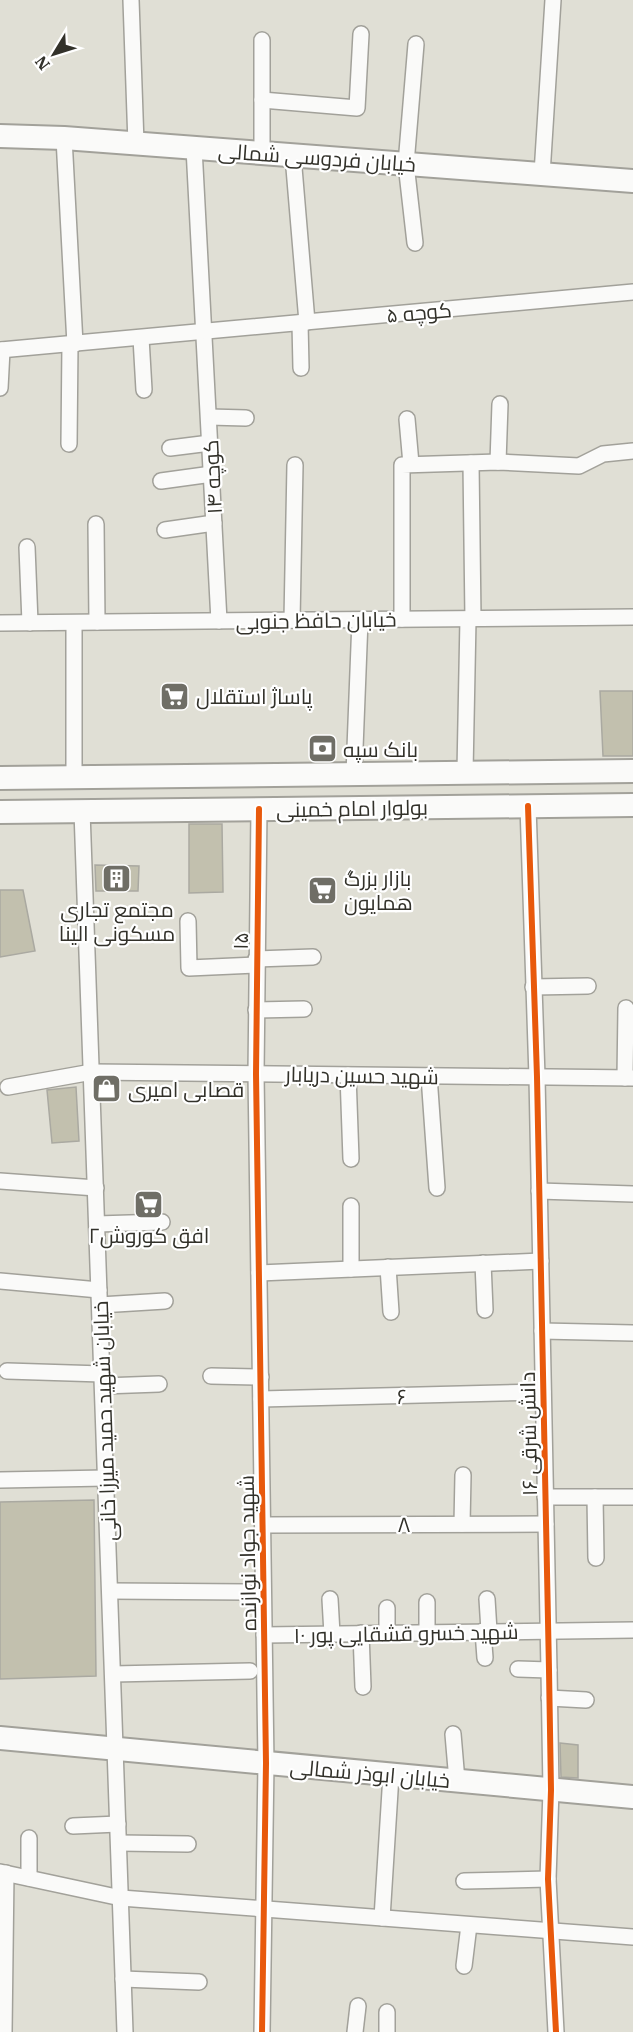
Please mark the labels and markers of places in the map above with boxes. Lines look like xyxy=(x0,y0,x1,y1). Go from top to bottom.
supermarket icon: پاساژ استقلال xyxy=(159,680,191,712)
place label: پاساژ استقلال xyxy=(196,682,313,711)
bank icon: بانک سپه xyxy=(306,733,338,765)
place label: بانک سپه xyxy=(343,735,418,763)
building icon: مجتمع تجاری مسکونی الینا xyxy=(101,862,133,894)
place label: بازار بزرگ همایون xyxy=(344,864,413,916)
supermarket icon: بازار بزرگ همایون xyxy=(307,874,339,906)
place label: مجتمع تجاری مسکونی الینا xyxy=(59,895,175,947)
shop icon: قصابی امیری xyxy=(91,1073,123,1105)
place label: قصابی امیری xyxy=(128,1075,244,1103)
supermarket icon: افق کوروش۲ xyxy=(133,1188,165,1220)
place label: افق کوروش۲ xyxy=(89,1221,209,1249)

